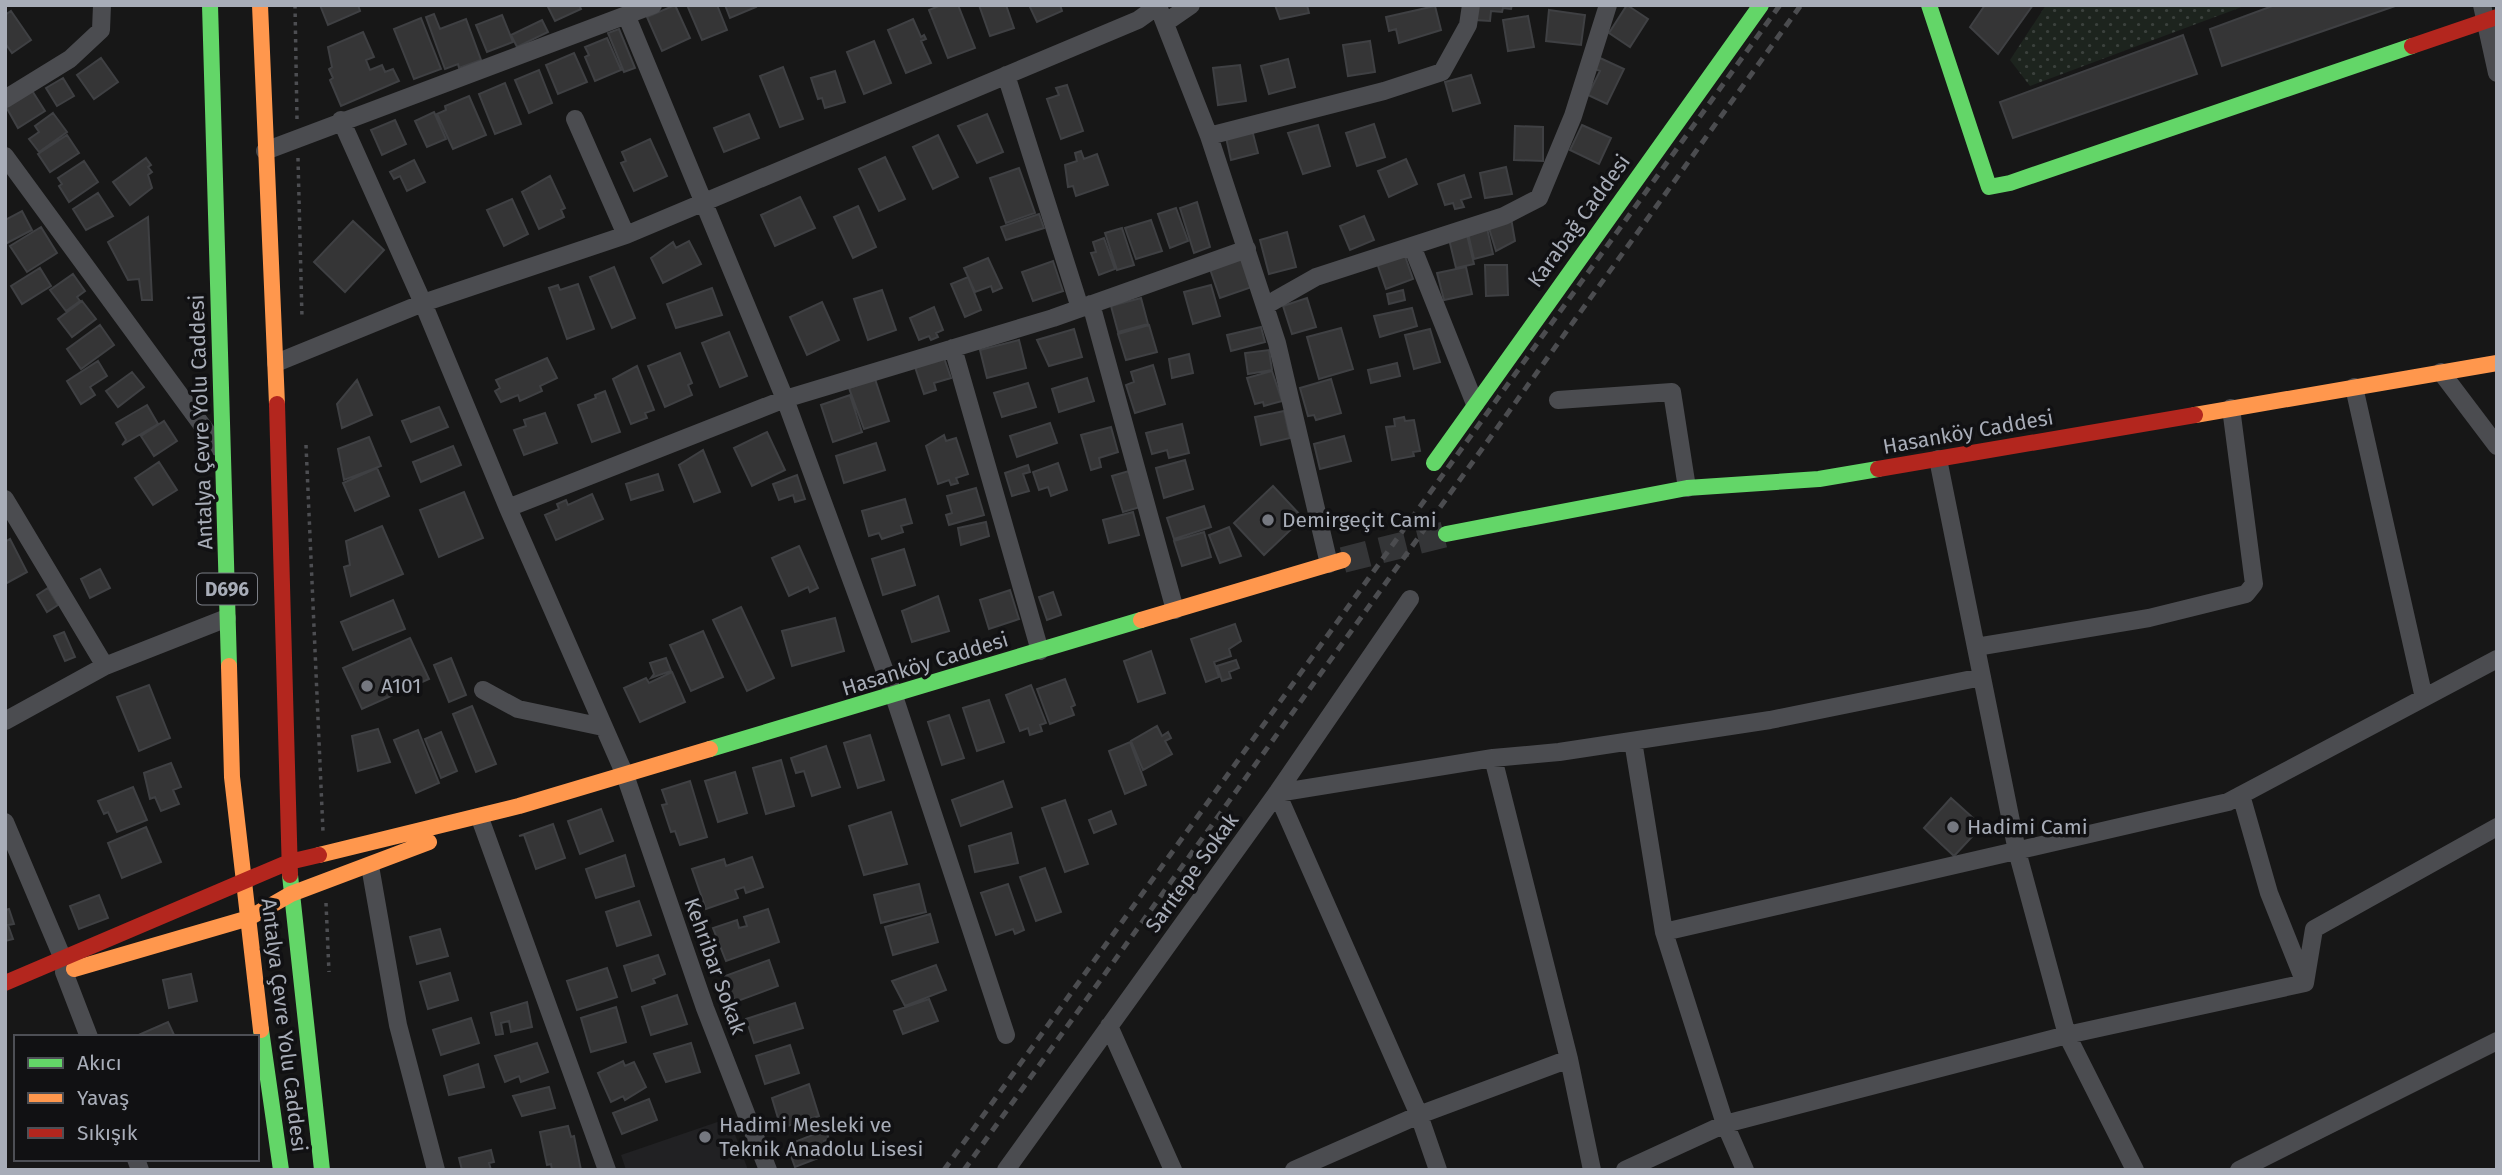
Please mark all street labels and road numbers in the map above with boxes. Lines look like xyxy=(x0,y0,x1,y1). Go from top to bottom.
street label: Karabağ Caddesi xyxy=(1522,150,1636,292)
street label: Antalya Çevre Yolu Caddesi xyxy=(184,294,218,550)
street label: Hasanköy Caddesi xyxy=(1881,404,2055,460)
road number: D696 xyxy=(197,574,257,604)
street label: Hasanköy Caddesi xyxy=(839,626,1011,702)
street label: Sarıtepe Sokak xyxy=(1140,808,1244,938)
street label: Kehribar Sokak xyxy=(678,894,752,1038)
street label: Antalya Çevre Yolu Caddesi xyxy=(256,897,312,1153)

